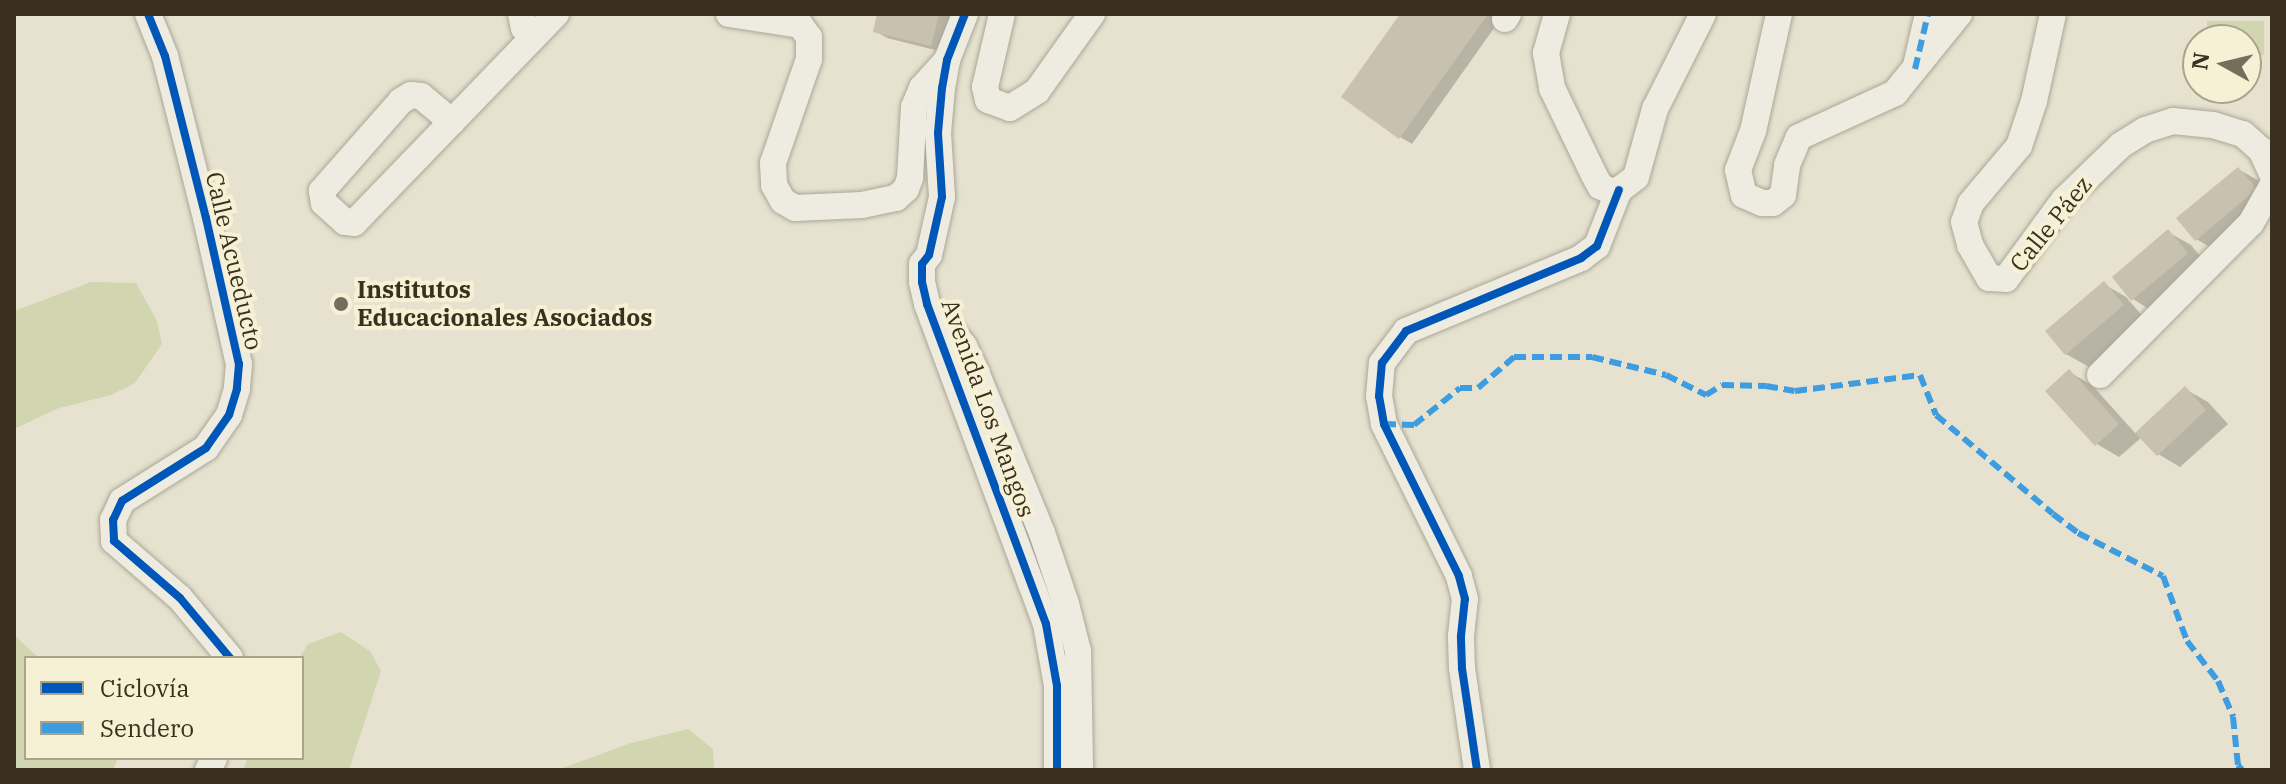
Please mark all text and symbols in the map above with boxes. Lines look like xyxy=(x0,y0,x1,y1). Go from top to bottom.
north arrow xyxy=(2182,24,2262,104)
text: N xyxy=(2184,50,2215,72)
street label: Calle Acueducto xyxy=(200,169,268,353)
street label: Calle Páez xyxy=(2004,171,2098,277)
place label: Institutos Educacionales Asociados xyxy=(357,276,652,332)
marker: Institutos Educacionales Asociados xyxy=(332,295,350,313)
street label: Avenida Los Mangos xyxy=(935,295,1041,521)
legend xyxy=(24,656,304,760)
text: Ciclovía xyxy=(100,672,190,704)
text: Sendero xyxy=(100,712,194,744)

